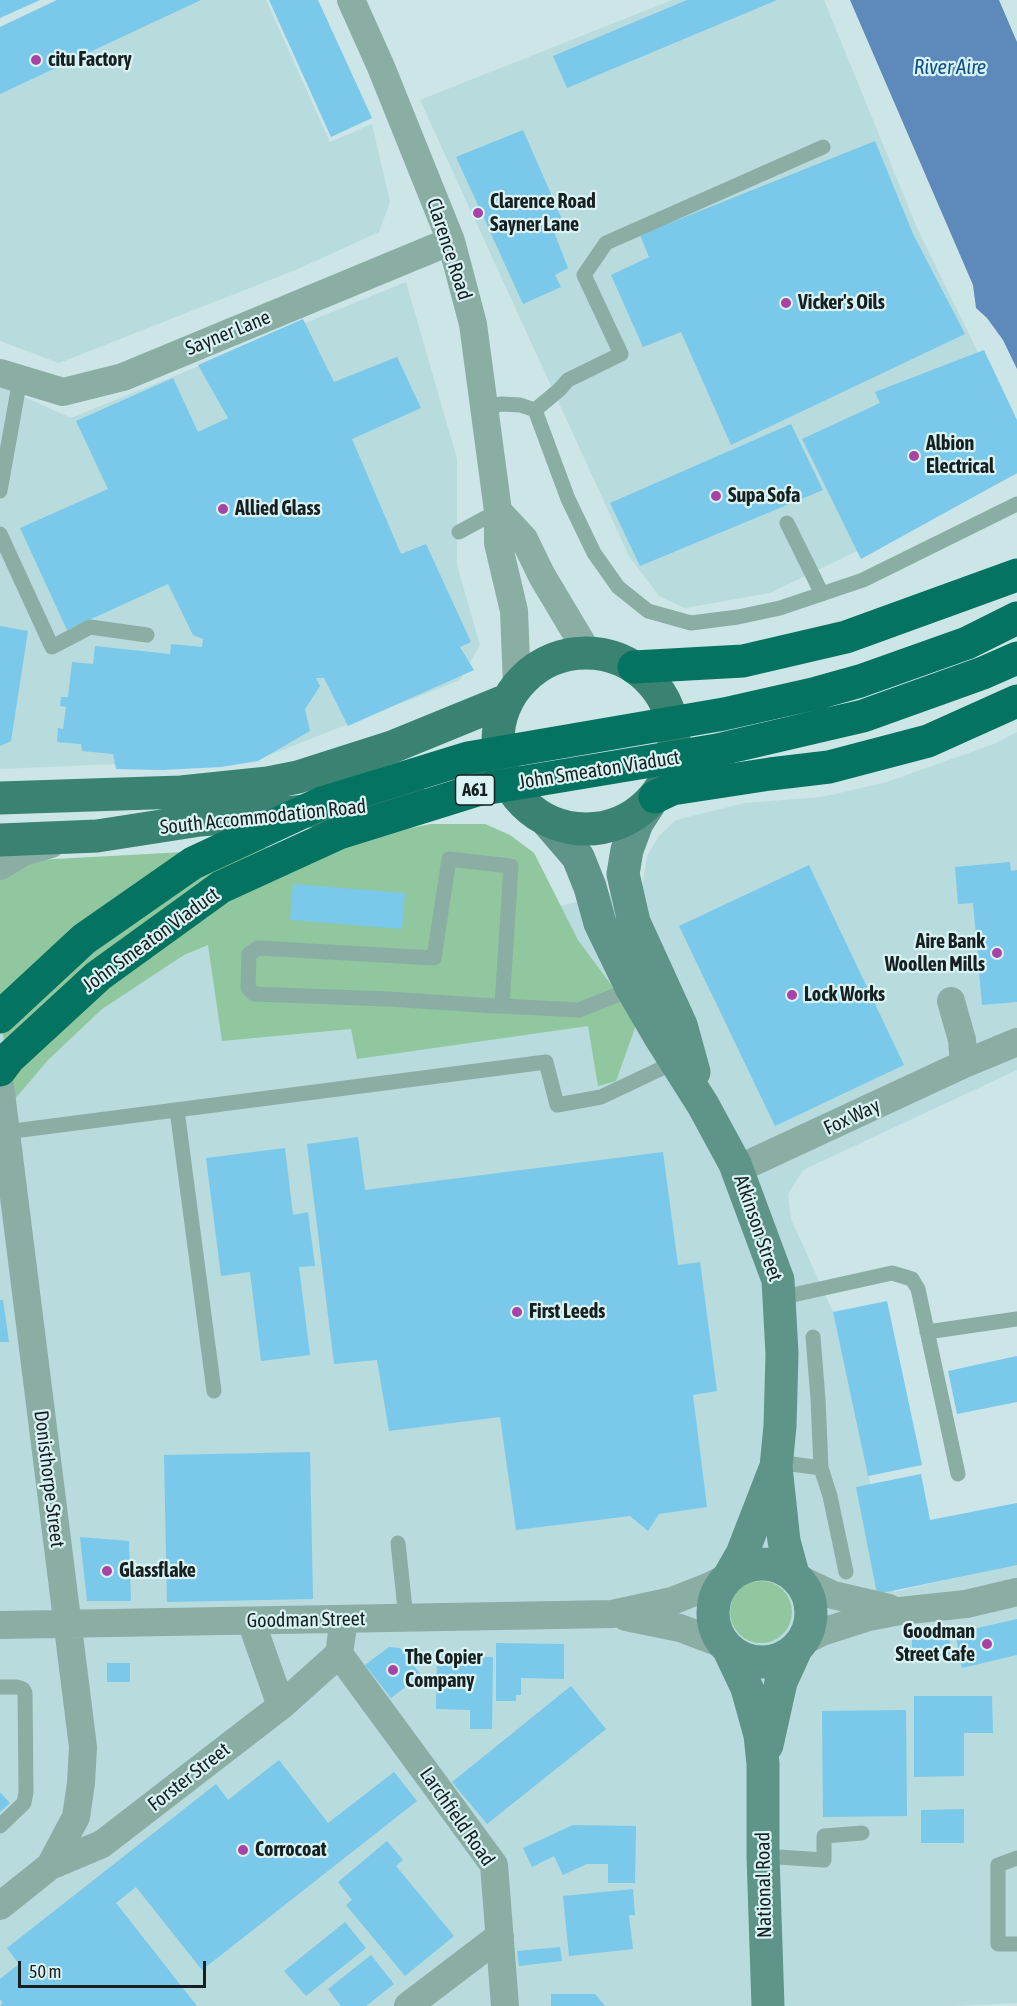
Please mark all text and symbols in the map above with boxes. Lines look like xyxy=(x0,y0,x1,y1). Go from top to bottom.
place label: citu Factory xyxy=(48,48,132,72)
marker: citu Factory xyxy=(29,53,43,67)
water label: River Aire xyxy=(914,54,986,80)
place label: Clarence Road Sayner Lane xyxy=(490,190,596,237)
street label: Clarence Road xyxy=(421,195,477,303)
marker: Clarence Road Sayner Lane xyxy=(471,206,485,220)
place label: Vicker's Oils xyxy=(798,291,885,315)
marker: Vicker's Oils xyxy=(779,296,793,310)
street label: Sayner Lane xyxy=(182,305,274,361)
place label: Albion Electrical xyxy=(926,432,994,479)
marker: Albion Electrical xyxy=(907,449,921,463)
place label: Supa Sofa xyxy=(728,484,800,508)
marker: Supa Sofa xyxy=(709,489,723,503)
place label: Allied Glass xyxy=(235,497,321,521)
marker: Allied Glass xyxy=(216,502,230,516)
street label: John Smeaton Viaduct xyxy=(517,745,681,795)
road number: A61 xyxy=(456,775,494,805)
street label: South Accommodation Road xyxy=(159,794,367,840)
street label: John Smeaton Viaduct xyxy=(78,883,224,997)
place label: Aire Bank Woollen Mills xyxy=(885,930,985,977)
marker: Aire Bank Woollen Mills xyxy=(990,946,1004,960)
place label: Lock Works xyxy=(804,983,885,1007)
marker: Lock Works xyxy=(785,988,799,1002)
street label: Fox Way xyxy=(820,1094,884,1140)
street label: Atkinson Street xyxy=(729,1172,787,1284)
place label: First Leeds xyxy=(529,1300,605,1324)
marker: First Leeds xyxy=(510,1305,524,1319)
street label: Donisthorpe Street xyxy=(29,1409,69,1549)
place label: Glassflake xyxy=(119,1559,196,1583)
marker: Glassflake xyxy=(100,1564,114,1578)
street label: Goodman Street xyxy=(246,1607,366,1633)
place label: Goodman Street Cafe xyxy=(895,1620,975,1667)
marker: Goodman Street Cafe xyxy=(980,1637,994,1651)
place label: The Copier Company xyxy=(405,1646,482,1693)
marker: The Copier Company xyxy=(386,1663,400,1677)
street label: Forster Street xyxy=(143,1738,235,1816)
street label: Larchfield Road xyxy=(414,1763,500,1871)
street label: National Road xyxy=(751,1832,777,1938)
place label: Corrocoat xyxy=(255,1838,326,1862)
marker: Corrocoat xyxy=(236,1843,250,1857)
scale bar xyxy=(21,1949,208,1987)
text: 50 m xyxy=(29,1961,61,1982)

